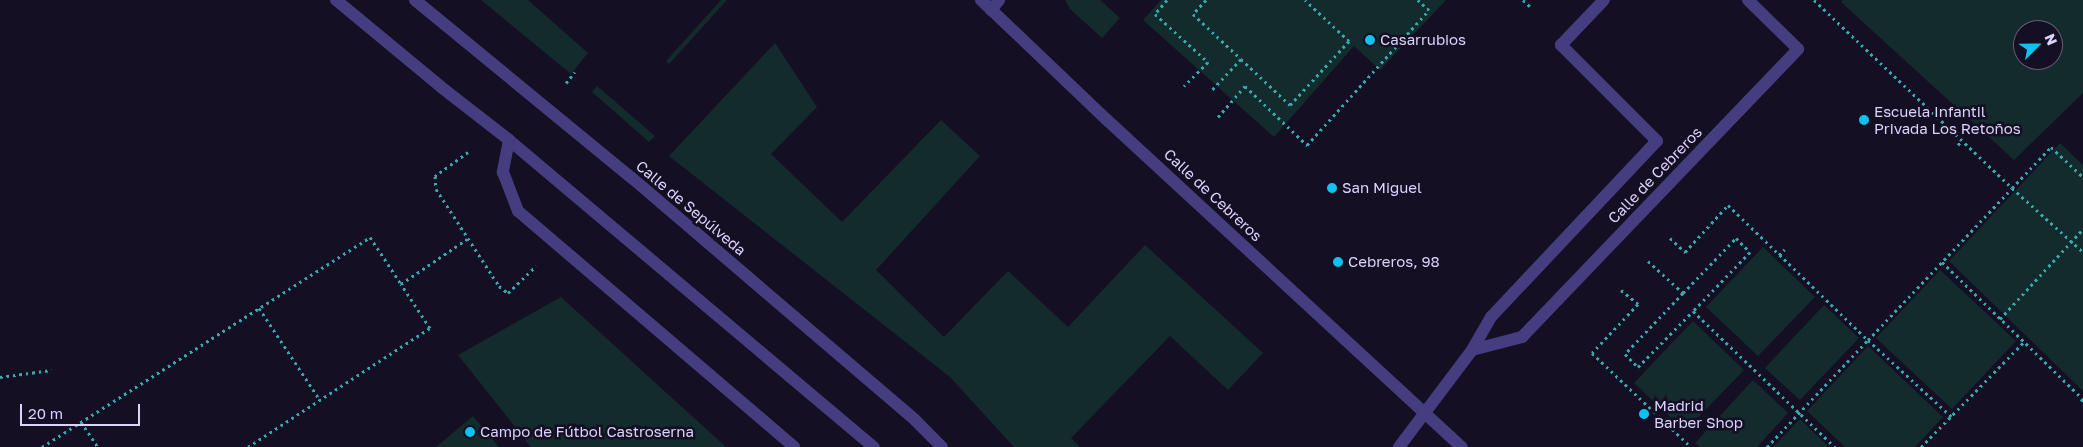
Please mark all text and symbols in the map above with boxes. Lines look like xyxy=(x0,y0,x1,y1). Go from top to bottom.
north arrow xyxy=(2013,20,2063,70)
place label: Casarrubios xyxy=(1380,31,1466,49)
text: N xyxy=(2041,31,2061,48)
marker: Casarrubios xyxy=(1364,34,1376,46)
place label: Escuela Infantil Privada Los Retoños xyxy=(1874,102,2021,137)
marker: Escuela Infantil Privada Los Retoños xyxy=(1858,114,1870,126)
street label: Calle de Cebreros xyxy=(1604,123,1706,227)
street label: Calle de Cebreros xyxy=(1160,145,1266,245)
street label: Calle de Sepúlveda xyxy=(632,157,750,259)
place label: San Miguel xyxy=(1342,179,1422,197)
marker: San Miguel xyxy=(1326,182,1338,194)
place label: Cebreros, 98 xyxy=(1348,253,1440,271)
marker: Cebreros, 98 xyxy=(1332,256,1344,268)
scale bar xyxy=(22,394,142,426)
place label: Madrid Barber Shop xyxy=(1654,396,1743,431)
text: 20 m xyxy=(28,404,63,422)
marker: Madrid Barber Shop xyxy=(1638,408,1650,420)
place label: Campo de Fútbol Castroserna xyxy=(480,423,694,441)
marker: Campo de Fútbol Castroserna xyxy=(464,426,476,438)

